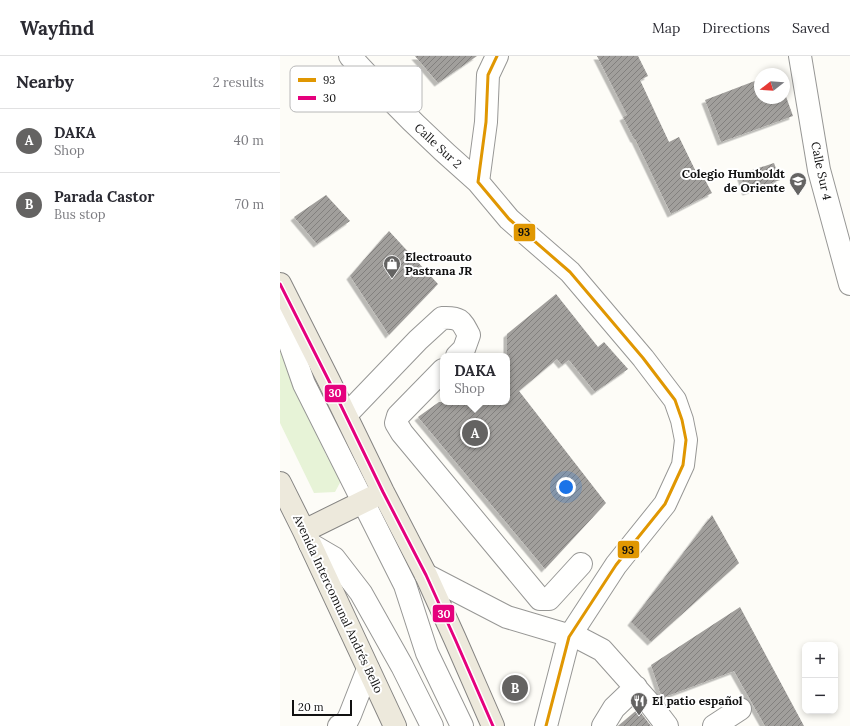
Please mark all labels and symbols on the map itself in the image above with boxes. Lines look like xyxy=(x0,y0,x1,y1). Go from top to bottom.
legend xyxy=(290,66,422,112)
north arrow xyxy=(754,68,790,104)
text: 93 xyxy=(323,73,336,87)
text: 30 xyxy=(323,91,336,105)
street label: Calle Sur 2 xyxy=(411,120,465,171)
street label: Calle Sur 4 xyxy=(808,140,835,202)
place label: Colegio Humboldt de Oriente xyxy=(682,166,786,195)
school or university icon: Colegio Humboldt de Oriente xyxy=(788,171,808,196)
line badge: 93 xyxy=(513,223,536,242)
text: 93 xyxy=(518,225,530,239)
place label: Electroauto Pastrana JR xyxy=(405,249,473,278)
shop icon: Electroauto Pastrana JR xyxy=(382,254,402,279)
line badge: 30 xyxy=(324,384,347,403)
text: 30 xyxy=(328,386,342,400)
pin: A xyxy=(462,418,488,448)
your location xyxy=(556,477,576,497)
street label: Avenida Intercomunal Andrés Bello xyxy=(290,511,387,695)
line badge: 93 xyxy=(617,540,640,559)
text: 93 xyxy=(622,543,634,557)
line badge: 30 xyxy=(432,604,455,623)
text: 30 xyxy=(437,607,451,621)
pin: B xyxy=(502,673,528,703)
restaurant icon: El patio español xyxy=(629,691,649,716)
place label: El patio español xyxy=(652,693,743,708)
scale bar xyxy=(292,698,352,717)

